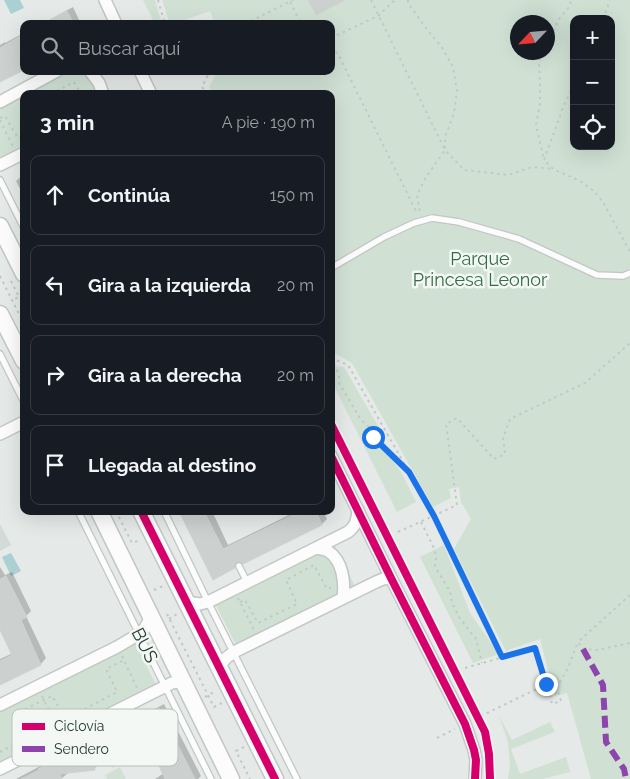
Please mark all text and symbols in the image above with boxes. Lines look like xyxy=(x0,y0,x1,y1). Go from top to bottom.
north arrow xyxy=(510,15,555,60)
map controls xyxy=(570,15,615,150)
button: + xyxy=(570,15,615,60)
search box xyxy=(20,20,335,75)
icon: search xyxy=(38,34,66,62)
text: Buscar aquí xyxy=(78,37,180,59)
button: − xyxy=(570,60,615,105)
button: locate xyxy=(570,105,615,150)
text: 3 min xyxy=(40,110,94,135)
text: A pie · 190 m xyxy=(222,113,315,132)
icon: ahead xyxy=(41,181,69,209)
text: Continúa xyxy=(88,184,170,206)
text: 150 m xyxy=(270,186,314,205)
park label: Parque Princesa Leonor xyxy=(413,248,548,290)
icon: left xyxy=(41,271,69,299)
text: Gira a la izquierda xyxy=(88,274,251,296)
text: 20 m xyxy=(277,276,314,295)
icon: right xyxy=(41,361,69,389)
text: Gira a la derecha xyxy=(88,364,242,386)
text: 20 m xyxy=(277,366,314,385)
route start xyxy=(362,426,385,449)
icon: arrive xyxy=(41,451,69,479)
text: Llegada al destino xyxy=(88,454,256,476)
street label: BUS xyxy=(127,624,163,666)
route end xyxy=(535,673,558,696)
legend xyxy=(12,709,178,766)
text: Ciclovía xyxy=(54,718,104,734)
text: Sendero xyxy=(54,741,109,757)

